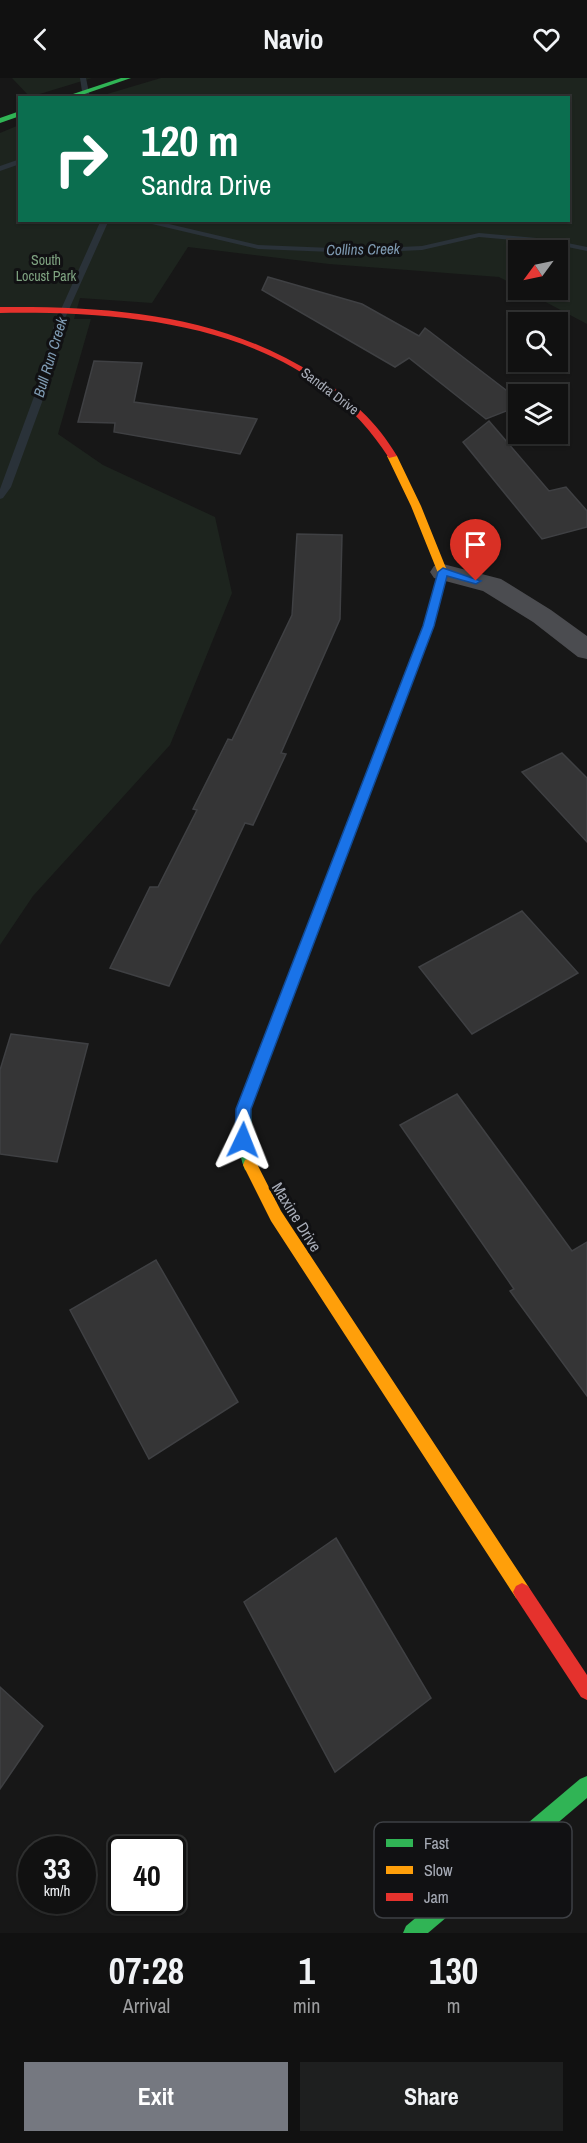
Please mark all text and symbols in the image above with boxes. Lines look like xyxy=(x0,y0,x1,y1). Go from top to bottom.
text: Navio xyxy=(263,21,324,57)
icon: back xyxy=(24,23,57,56)
icon: heart xyxy=(530,23,563,56)
text: 120 m xyxy=(141,113,239,169)
icon: right xyxy=(42,120,120,198)
text: Sandra Drive xyxy=(141,167,271,203)
water label: Collins Creek xyxy=(326,238,401,260)
north arrow xyxy=(508,240,568,300)
map controls xyxy=(508,240,568,444)
park label: South Locust Park xyxy=(16,251,77,285)
button: search xyxy=(508,312,568,372)
water label: Bull Run Creek xyxy=(28,314,72,400)
street label: Sandra Drive xyxy=(298,363,362,419)
button: layers xyxy=(508,384,568,444)
pin xyxy=(450,519,501,581)
icon: arrive xyxy=(459,528,492,561)
position arrow xyxy=(211,1108,275,1172)
street label: Maxine Drive xyxy=(267,1178,327,1256)
legend xyxy=(374,1822,572,1918)
text: Fast xyxy=(424,1832,449,1854)
speed limit sign: 40 xyxy=(108,1836,186,1914)
text: 33 xyxy=(43,1848,71,1888)
text: Slow xyxy=(424,1859,453,1881)
text: km/h xyxy=(44,1880,70,1901)
text: Jam xyxy=(424,1886,449,1908)
text: 07:28 xyxy=(109,1947,184,1995)
text: 1 xyxy=(298,1947,315,1995)
text: 130 xyxy=(429,1947,478,1995)
text: Arrival xyxy=(123,1992,170,2019)
text: min xyxy=(293,1992,320,2019)
text: m xyxy=(447,1992,460,2019)
button: Exit xyxy=(24,2062,288,2131)
button: Share xyxy=(300,2062,563,2131)

